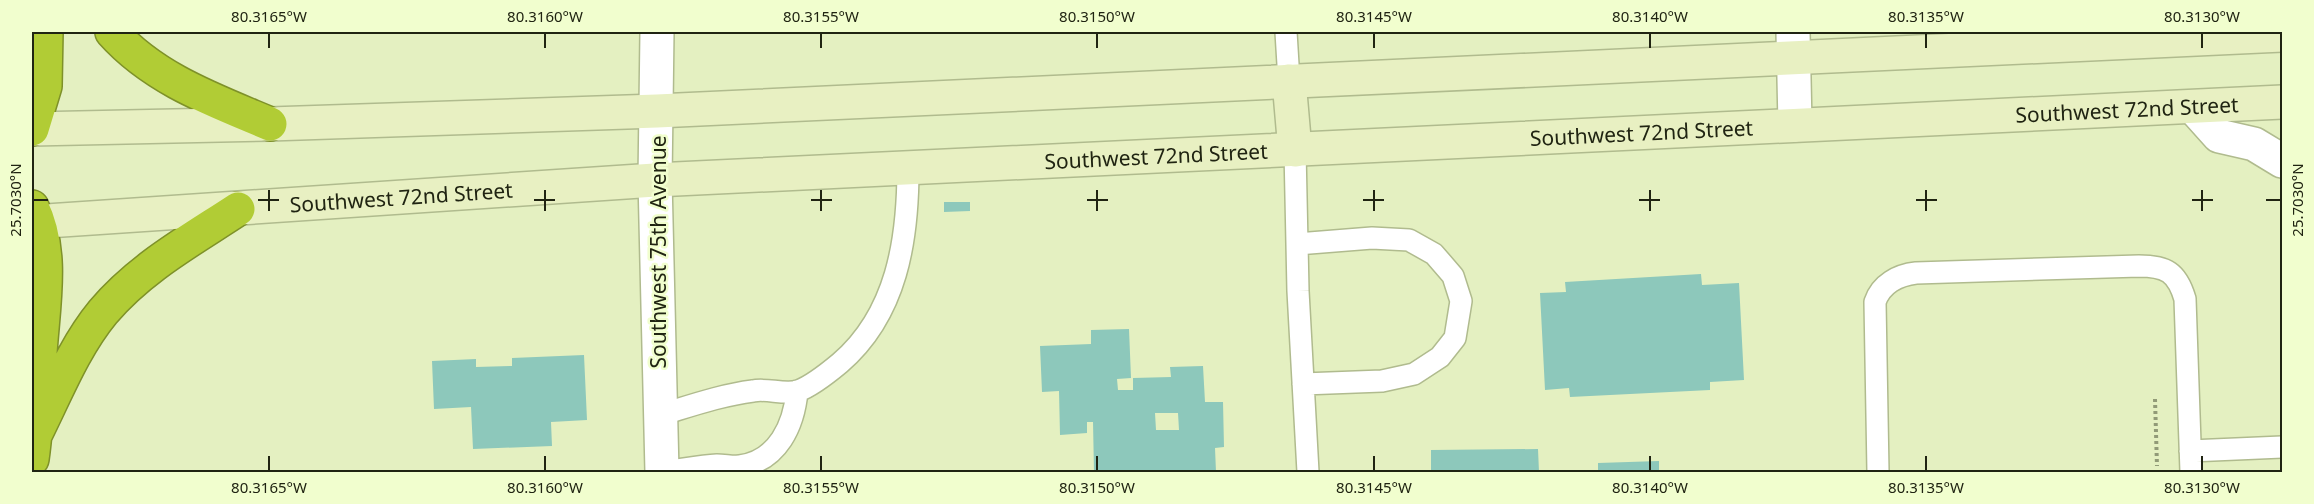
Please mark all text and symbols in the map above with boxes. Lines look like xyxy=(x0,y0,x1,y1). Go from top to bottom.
text: 80.3165°W xyxy=(231,6,307,26)
text: 80.3160°W xyxy=(507,6,583,26)
text: 80.3155°W xyxy=(783,6,859,26)
text: 80.3150°W xyxy=(1059,6,1135,26)
text: 80.3145°W xyxy=(1336,6,1412,26)
text: 80.3140°W xyxy=(1612,6,1688,26)
text: 80.3135°W xyxy=(1888,6,1964,26)
text: 80.3130°W xyxy=(2164,6,2240,26)
street label: Southwest 72nd Street xyxy=(2015,90,2240,129)
street label: Southwest 72nd Street xyxy=(1529,113,1754,152)
street label: Southwest 75th Avenue xyxy=(644,136,672,369)
street label: Southwest 72nd Street xyxy=(1044,137,1269,175)
text: 25.7030°N xyxy=(5,163,25,237)
text: 25.7030°N xyxy=(2287,163,2307,237)
street label: Southwest 72nd Street xyxy=(289,176,514,219)
text: 80.3165°W xyxy=(231,477,307,497)
text: 80.3160°W xyxy=(507,477,583,497)
text: 80.3155°W xyxy=(783,477,859,497)
text: 80.3150°W xyxy=(1059,477,1135,497)
text: 80.3145°W xyxy=(1336,477,1412,497)
text: 80.3140°W xyxy=(1612,477,1688,497)
text: 80.3135°W xyxy=(1888,477,1964,497)
text: 80.3130°W xyxy=(2164,477,2240,497)

